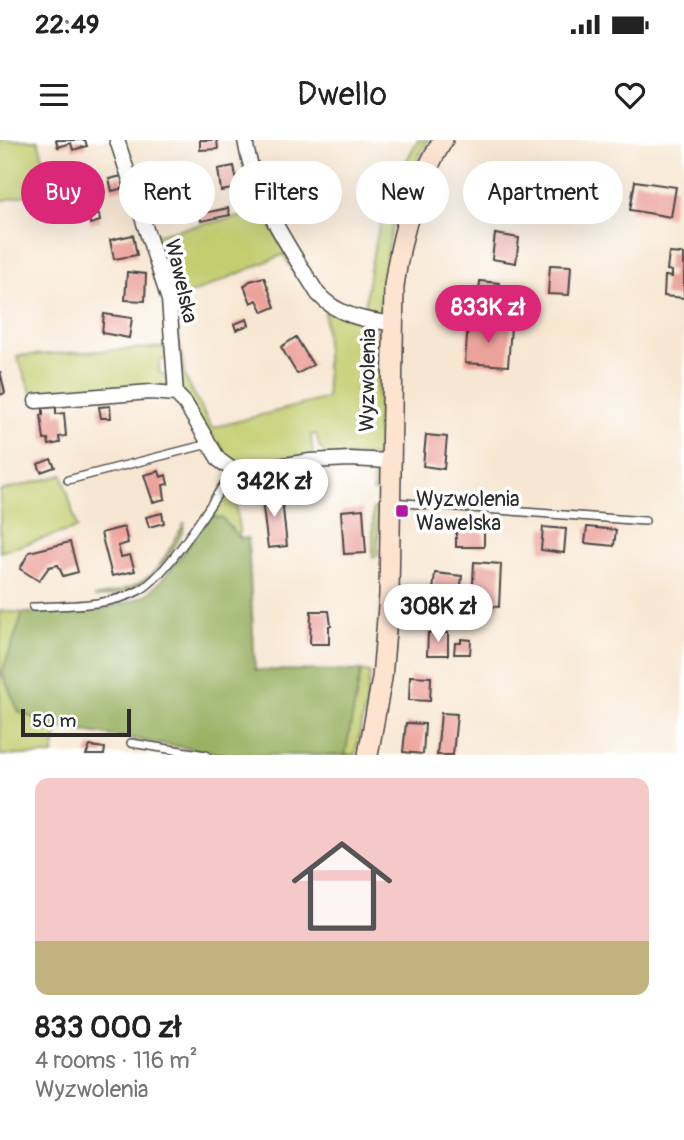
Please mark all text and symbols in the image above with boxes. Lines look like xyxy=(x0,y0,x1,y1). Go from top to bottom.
text: 22:49 xyxy=(35,9,99,41)
text: Dwello xyxy=(297,75,387,115)
icon: menu xyxy=(35,76,73,114)
icon: heart xyxy=(611,76,649,114)
chip: Buy xyxy=(21,161,105,224)
chip: Rent xyxy=(119,161,215,224)
chip: Filters xyxy=(229,161,342,224)
chip: New xyxy=(356,161,449,224)
chip: Apartment xyxy=(463,161,623,224)
street label: Wawelska xyxy=(158,236,204,326)
pin: 833K zł xyxy=(423,286,553,345)
text: 833K zł xyxy=(451,293,525,322)
street label: Wyzwolenia xyxy=(354,328,382,432)
pin: 342K zł xyxy=(209,460,339,519)
text: 342K zł xyxy=(236,467,312,496)
place label: Wyzwolenia Wawelska xyxy=(416,486,520,537)
marker: Wyzwolenia Wawelska xyxy=(394,503,410,519)
pin: 308K zł xyxy=(373,584,503,644)
text: 308K zł xyxy=(400,592,476,621)
scale bar xyxy=(21,706,131,738)
text: 50 m xyxy=(32,709,76,733)
icon: home xyxy=(279,823,405,949)
text: 833 000 zł xyxy=(35,1009,181,1046)
text: 4 rooms · 116 m² xyxy=(35,1046,198,1075)
text: Wyzwolenia xyxy=(35,1075,148,1104)

